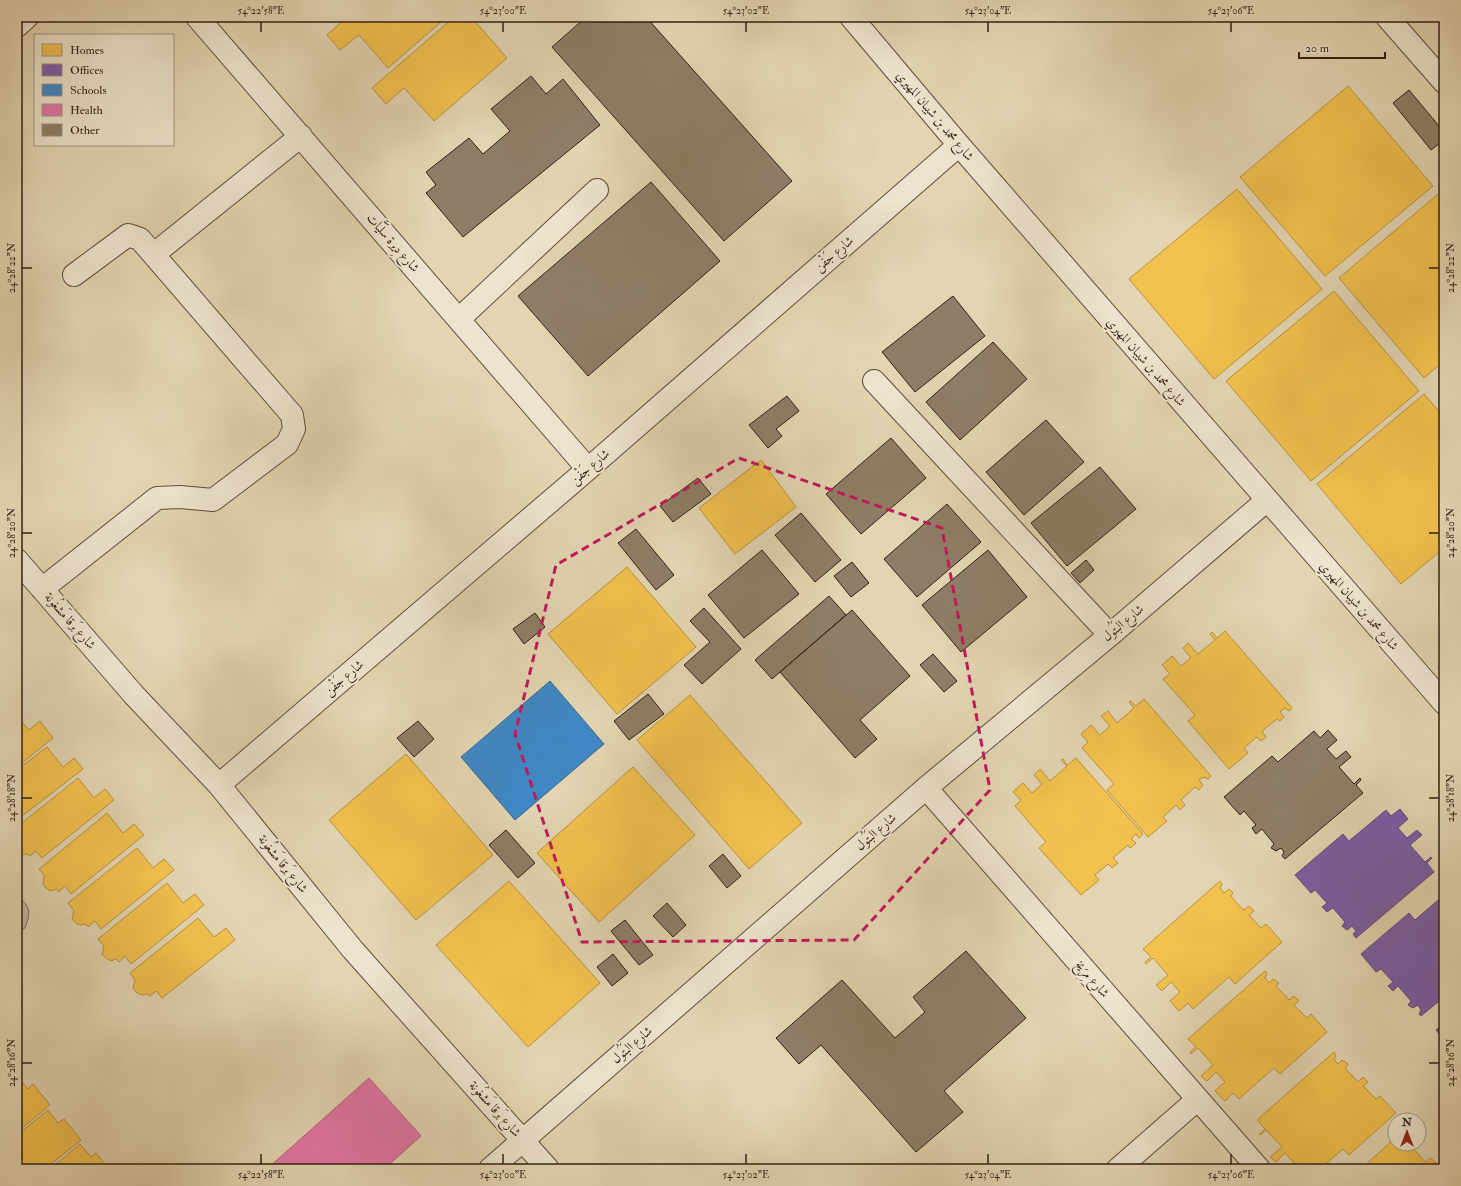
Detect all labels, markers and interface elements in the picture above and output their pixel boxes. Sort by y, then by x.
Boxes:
text: 54°22'58"E [238,5,284,17]
text: 54°23'00"E [480,5,526,17]
text: 54°23'02"E [723,5,769,17]
text: 54°23'04"E [965,5,1011,17]
text: 54°23'06"E [1208,5,1254,17]
legend [34,34,174,146]
scale bar [1299,34,1385,60]
text: 20 m [1305,41,1330,56]
text: Homes [70,43,104,58]
text: Offices [70,63,103,78]
street label: شارع محمد بن شيبان المهيري [890,68,977,166]
text: Schools [70,83,107,98]
text: Health [70,103,104,118]
text: Other [70,123,100,138]
street label: شارع دِيرة سلَيَّات [361,208,426,278]
street label: شارع جَفْن [810,231,859,278]
text: 24°28'22"N [6,243,18,293]
text: 24°28'22"N [1445,243,1457,293]
street label: شارع محمد بن شيبان المهيري [1101,314,1189,412]
street label: شارع جَفْن [566,444,615,491]
text: 24°28'20"N [6,508,18,558]
text: 24°28'20"N [1445,508,1457,558]
street label: شارع محمد بن شيبان المهيري [1314,558,1402,656]
street label: شارع بَرقا مَشغُونة [39,587,101,655]
street label: شارع البَتُول [1097,599,1149,647]
street label: شارع جَفْن [320,655,369,702]
text: 24°28'18"N [6,774,18,822]
text: 24°28'18"N [1445,774,1457,822]
street label: شارع البَتُول [850,808,902,856]
street label: شارع بَرقا مَشغُونة [252,830,314,898]
street label: شارع مِرَيخ [1069,957,1113,1003]
street label: شارع البَتُول [606,1021,658,1069]
text: 24°28'16"N [6,1039,18,1087]
text: 24°28'16"N [1445,1039,1457,1087]
street label: شارع بَرقا مَشغُونة [463,1076,527,1142]
north arrow [1387,1112,1427,1152]
text: N [1401,1116,1413,1129]
text: 54°22'58"E [238,1169,284,1181]
text: 54°23'00"E [480,1169,526,1181]
text: 54°23'02"E [723,1169,769,1181]
text: 54°23'04"E [965,1169,1011,1181]
text: 54°23'06"E [1208,1169,1254,1181]

